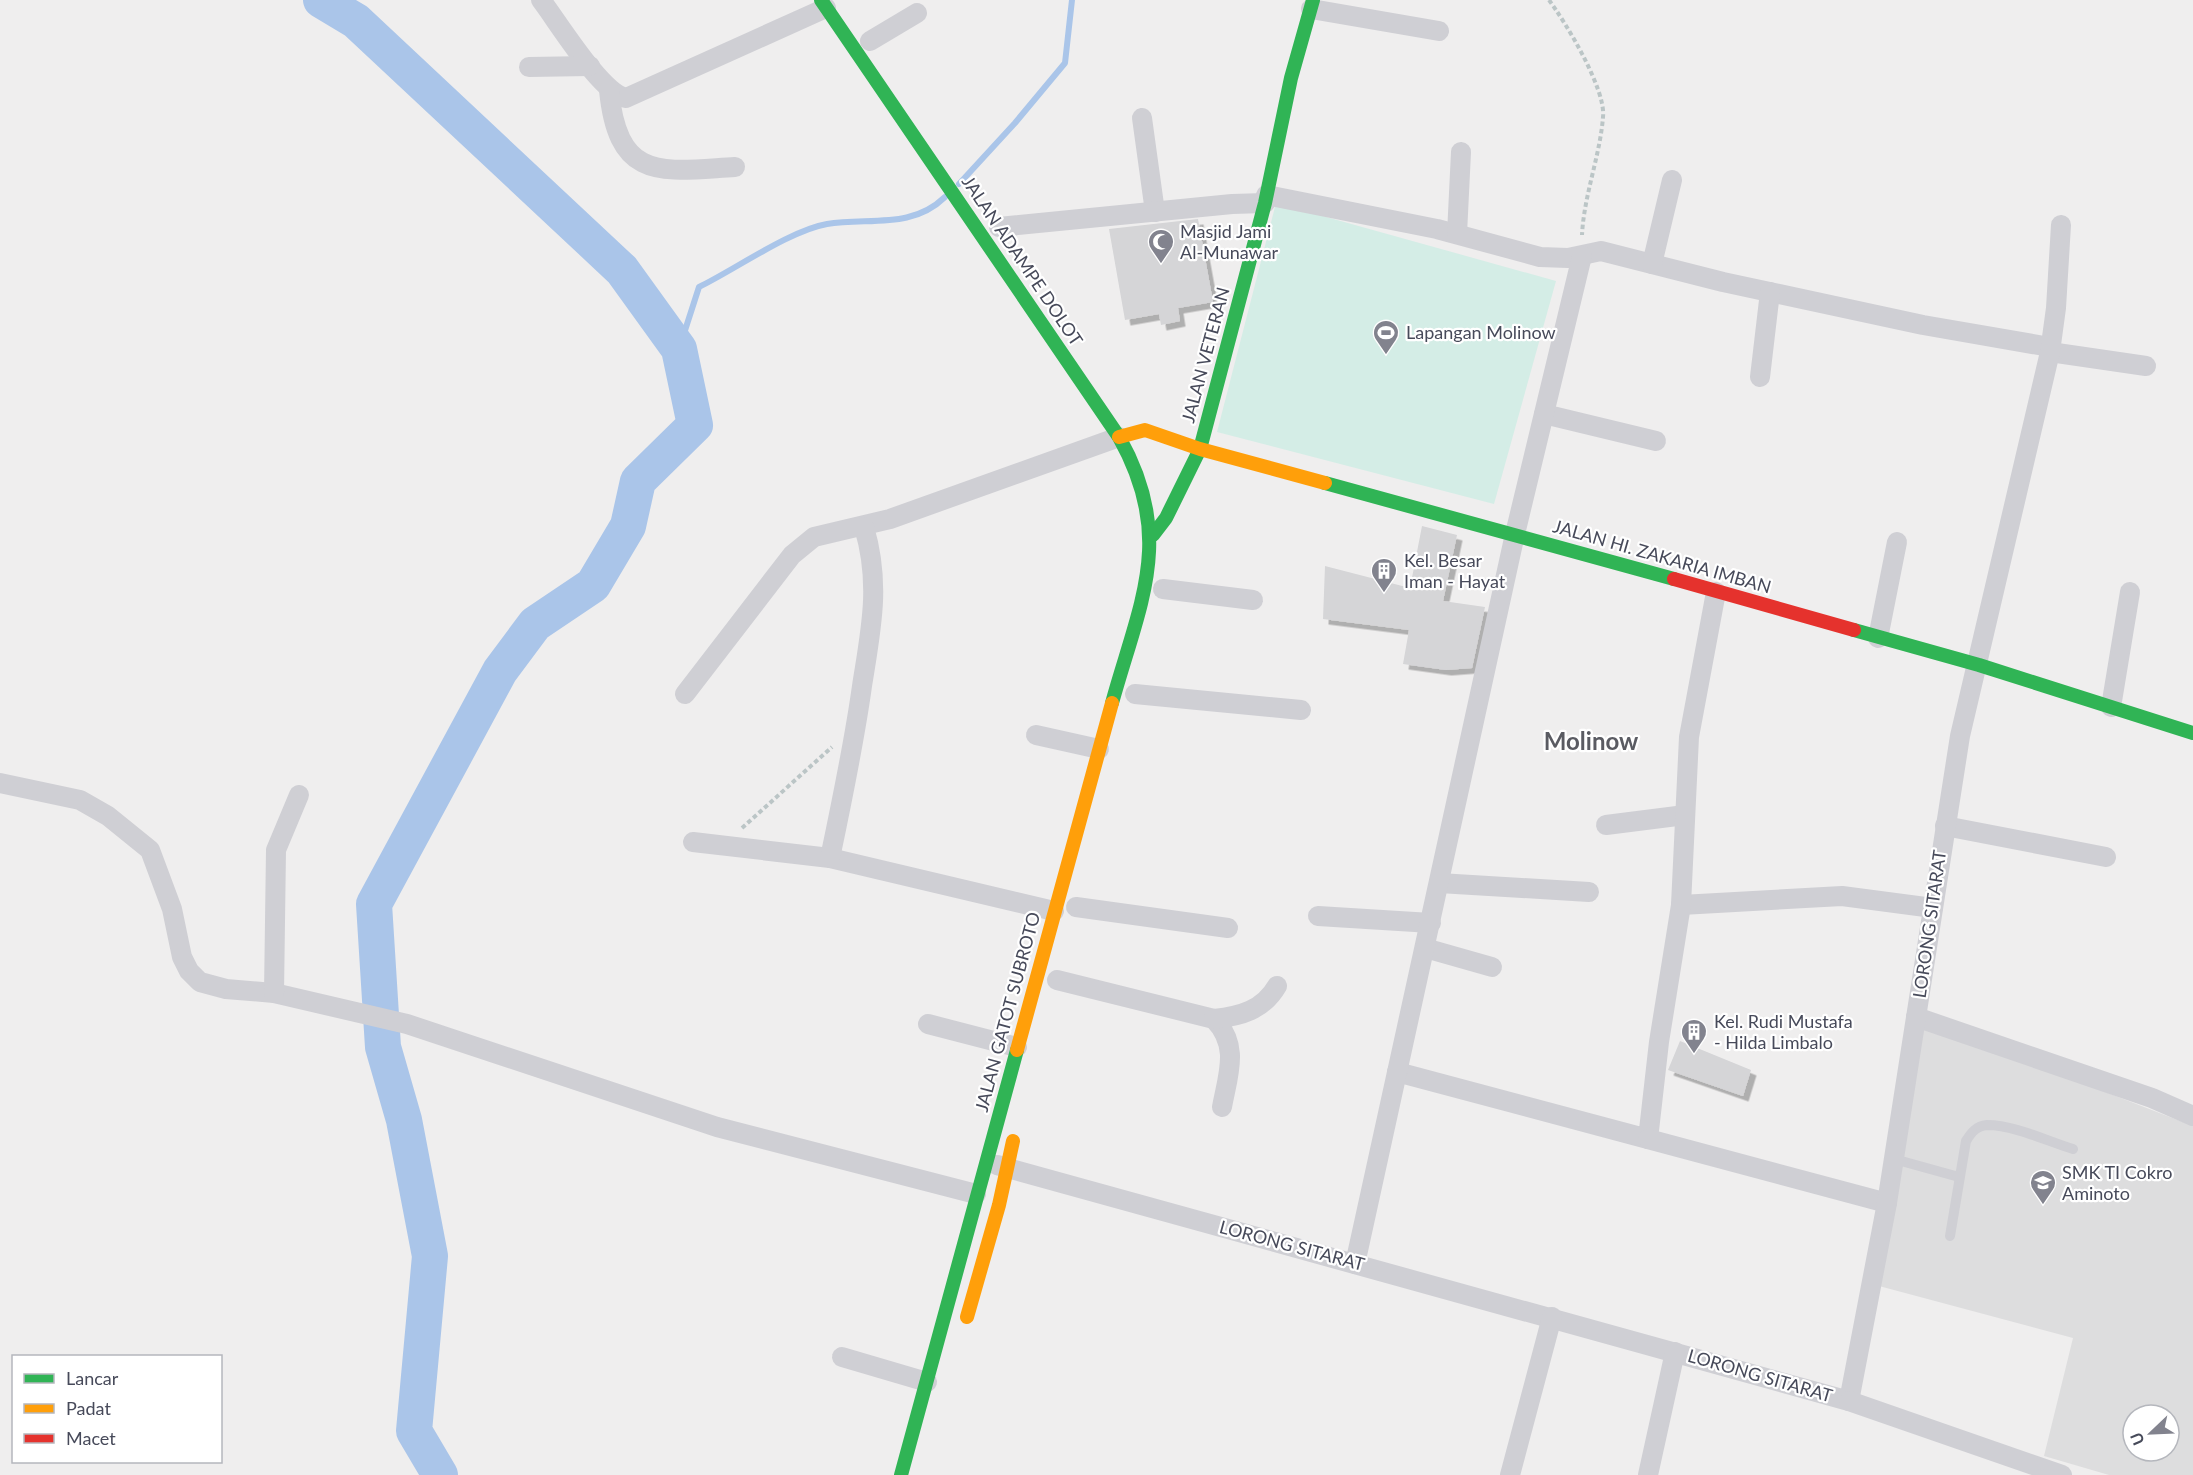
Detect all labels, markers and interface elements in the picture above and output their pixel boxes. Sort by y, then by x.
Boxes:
street label: JALAN ADAMPE DOLOT [958,171,1088,350]
place label: Masjid Jami Al-Munawar [1180,220,1279,263]
mosque icon: Masjid Jami Al-Munawar [1146,227,1176,265]
street label: JALAN VETERAN [1176,284,1234,425]
sports icon: Lapangan Molinow [1371,318,1401,356]
place label: Lapangan Molinow [1406,321,1556,343]
street label: JALAN HI. ZAKARIA IMBAN [1551,514,1774,598]
place label: Kel. Besar Iman - Hayat [1404,549,1506,592]
building icon: Kel. Besar Iman - Hayat [1369,556,1399,594]
district label: Molinow [1544,726,1639,755]
street label: LORONG SITARAT [1908,848,1950,999]
street label: JALAN GATOT SUBROTO [970,909,1044,1114]
place label: Kel. Rudi Mustafa - Hilda Limbalo [1714,1010,1853,1053]
building icon: Kel. Rudi Mustafa - Hilda Limbalo [1679,1017,1709,1055]
place label: SMK TI Cokro Aminoto [2062,1161,2172,1204]
school or university icon: SMK TI Cokro Aminoto [2028,1168,2058,1206]
street label: LORONG SITARAT [1217,1215,1368,1275]
street label: LORONG SITARAT [1685,1344,1835,1406]
legend [12,1355,222,1463]
text: Lancar [66,1367,119,1389]
text: Padat [66,1397,111,1419]
north arrow [2121,1403,2181,1463]
text: Macet [66,1427,116,1449]
text: U [2126,1430,2148,1448]

